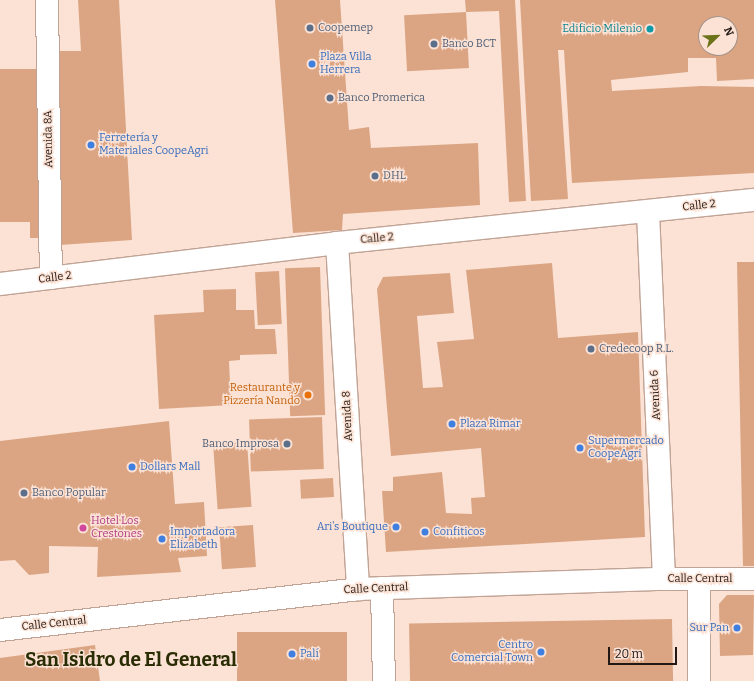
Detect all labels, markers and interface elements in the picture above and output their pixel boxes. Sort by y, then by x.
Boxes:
north arrow [698,16,738,56]
place label: Coopemep [318,21,373,35]
place label: Edificio Milenio [562,22,642,36]
marker: Coopemep [305,23,315,33]
marker: Edificio Milenio [645,24,655,34]
text: N [721,25,736,38]
place label: Banco BCT [442,37,496,51]
marker: Banco BCT [429,39,439,49]
place label: Plaza Villa Herrera [320,51,372,77]
marker: Plaza Villa Herrera [307,59,317,69]
place label: Banco Promerica [338,91,425,105]
marker: Banco Promerica [325,93,335,103]
street label: Avenida 8A [42,110,56,168]
place label: Ferretería y Materiales CoopeAgri [99,132,209,158]
marker: Ferretería y Materiales CoopeAgri [86,140,96,150]
place label: DHL [383,169,406,183]
marker: DHL [370,171,380,181]
street label: Calle 2 [682,198,716,214]
street label: Calle 2 [360,231,394,247]
street label: Calle 2 [38,269,72,287]
place label: Credecoop R.L. [599,342,674,356]
marker: Credecoop R.L. [586,344,596,354]
street label: Avenida 6 [648,370,664,420]
place label: Restaurante y Pizzería Nando [223,382,300,408]
marker: Restaurante y Pizzería Nando [303,390,313,400]
street label: Avenida 8 [340,391,356,441]
place label: Plaza Rimar [460,417,521,431]
marker: Plaza Rimar [447,419,457,429]
place label: Supermercado CoopeAgri [588,435,664,461]
place label: Banco Improsa [202,437,279,451]
marker: Banco Improsa [282,439,292,449]
marker: Supermercado CoopeAgri [575,443,585,453]
place label: Dollars Mall [140,460,200,474]
marker: Dollars Mall [127,462,137,472]
place label: Banco Popular [32,486,106,500]
marker: Banco Popular [19,488,29,498]
place label: Hotel Los Crestones [91,515,142,541]
place label: Ari's Boutique [317,520,388,534]
marker: Ari's Boutique [391,522,401,532]
marker: Hotel Los Crestones [78,523,88,533]
place label: Confiticos [433,525,485,539]
place label: Importadora Elizabeth [170,526,235,552]
marker: Confiticos [420,527,430,537]
marker: Importadora Elizabeth [157,534,167,544]
street label: Calle Central [668,572,732,586]
street label: Calle Central [343,581,409,597]
street label: Calle Central [21,614,87,634]
place label: Sur Pan [689,621,729,635]
marker: Sur Pan [732,623,742,633]
place label: Centro Comercial Town [451,639,533,665]
scale bar [610,639,679,665]
place label: Palí [300,647,319,661]
marker: Centro Comercial Town [536,647,546,657]
text: 20 m [615,647,643,661]
district label: San Isidro de El General [25,649,237,671]
marker: Palí [287,649,297,659]

